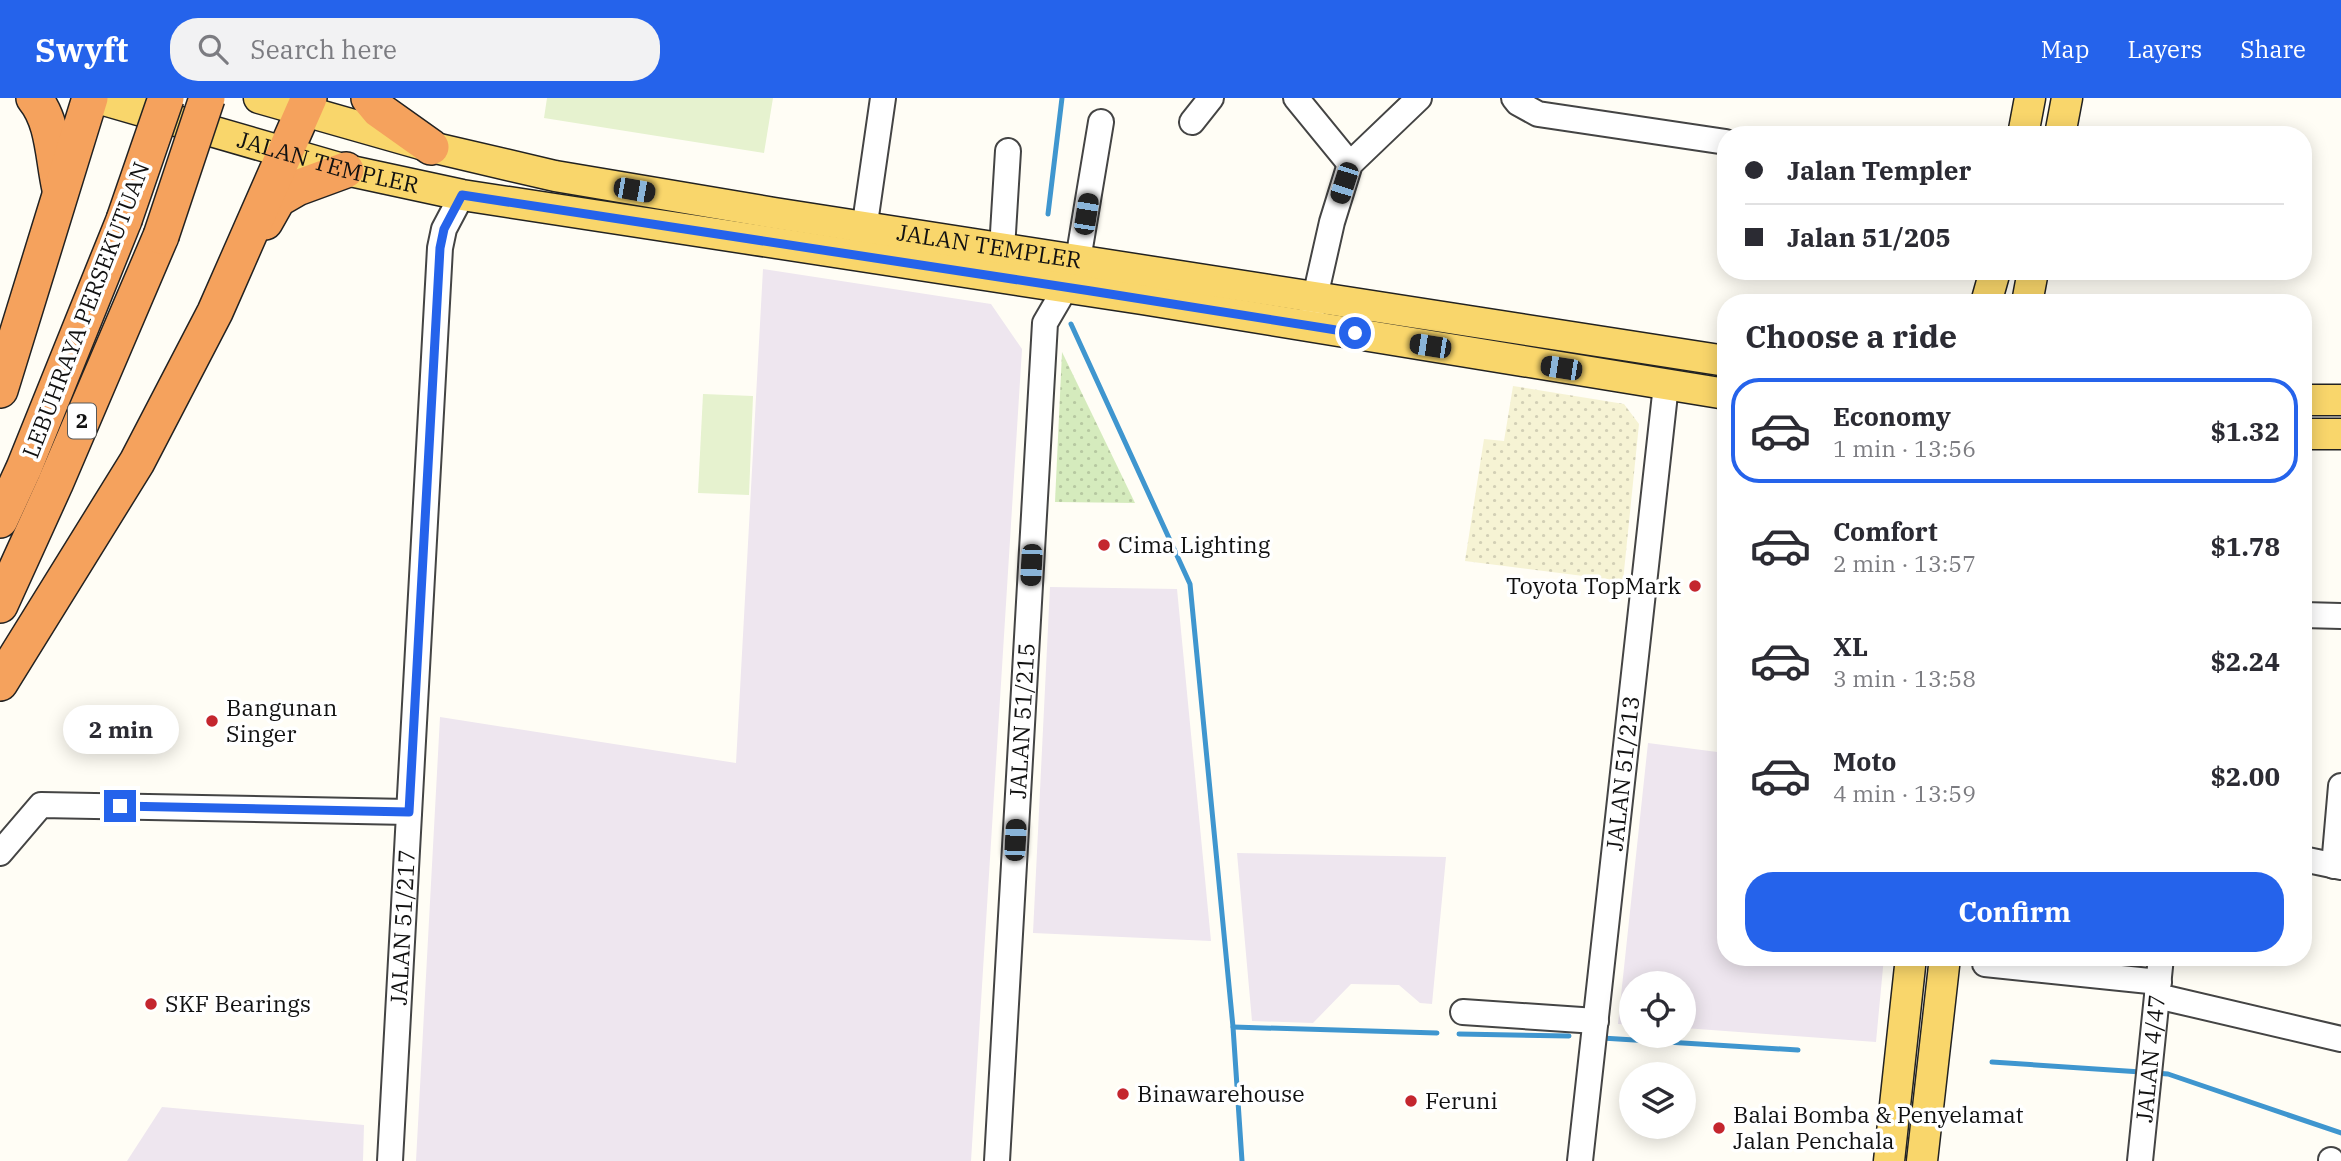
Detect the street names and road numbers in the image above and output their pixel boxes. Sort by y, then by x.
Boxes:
street label: JALAN TEMPLER [234,123,422,199]
street label: LEBUHRAYA PERSEKUTUAN [15,157,155,462]
street label: JALAN TEMPLER [895,216,1084,275]
road number: 2 [68,404,96,438]
street label: JALAN 51/215 [1002,642,1041,799]
street label: JALAN 51/213 [1598,694,1645,853]
street label: JALAN 51/217 [383,849,421,1006]
street label: JALAN 4/47 [2128,993,2171,1124]

